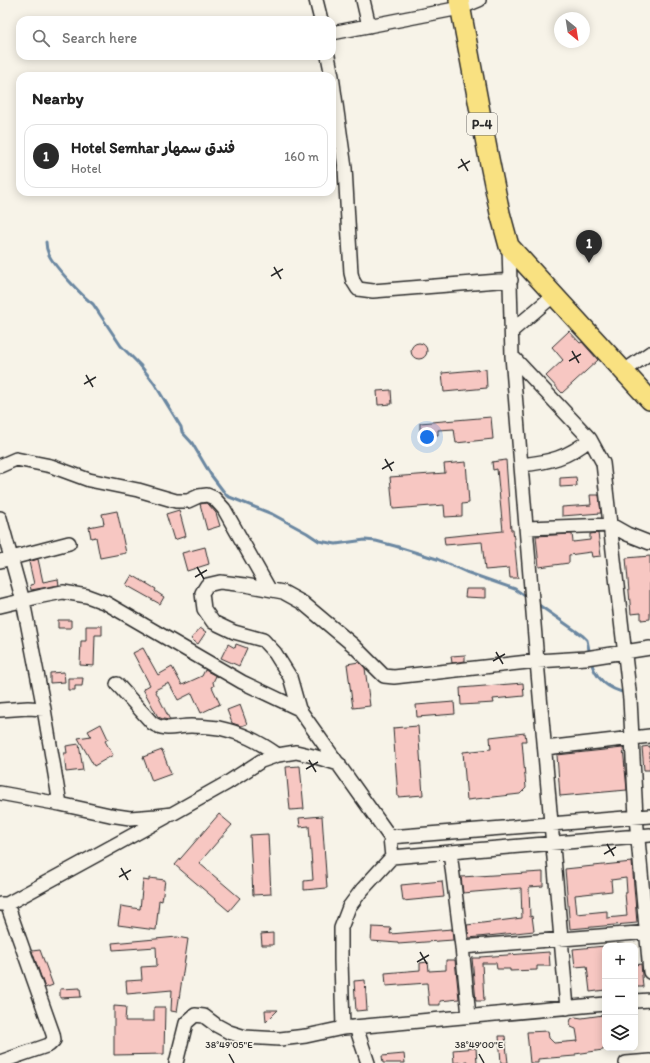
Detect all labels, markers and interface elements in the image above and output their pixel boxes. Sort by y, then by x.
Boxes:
north arrow [554,12,590,48]
search box [16,16,336,60]
icon: search [30,27,52,49]
text: Search here [62,29,137,47]
text: Nearby [32,88,84,108]
road number: P-4 [467,113,497,135]
text: Hotel Semhar فندق سمهار [71,139,235,157]
text: 1 [43,149,49,164]
text: 160 m [284,149,319,164]
text: Hotel [71,161,101,176]
pin: 1 [576,230,602,263]
your location [417,427,437,447]
map controls [602,943,638,1051]
button: + [602,943,638,979]
button: − [602,979,638,1015]
button: layers [602,1015,638,1051]
text: 38°49'05"E [205,1038,253,1051]
text: 38°49'00"E [455,1038,504,1051]

